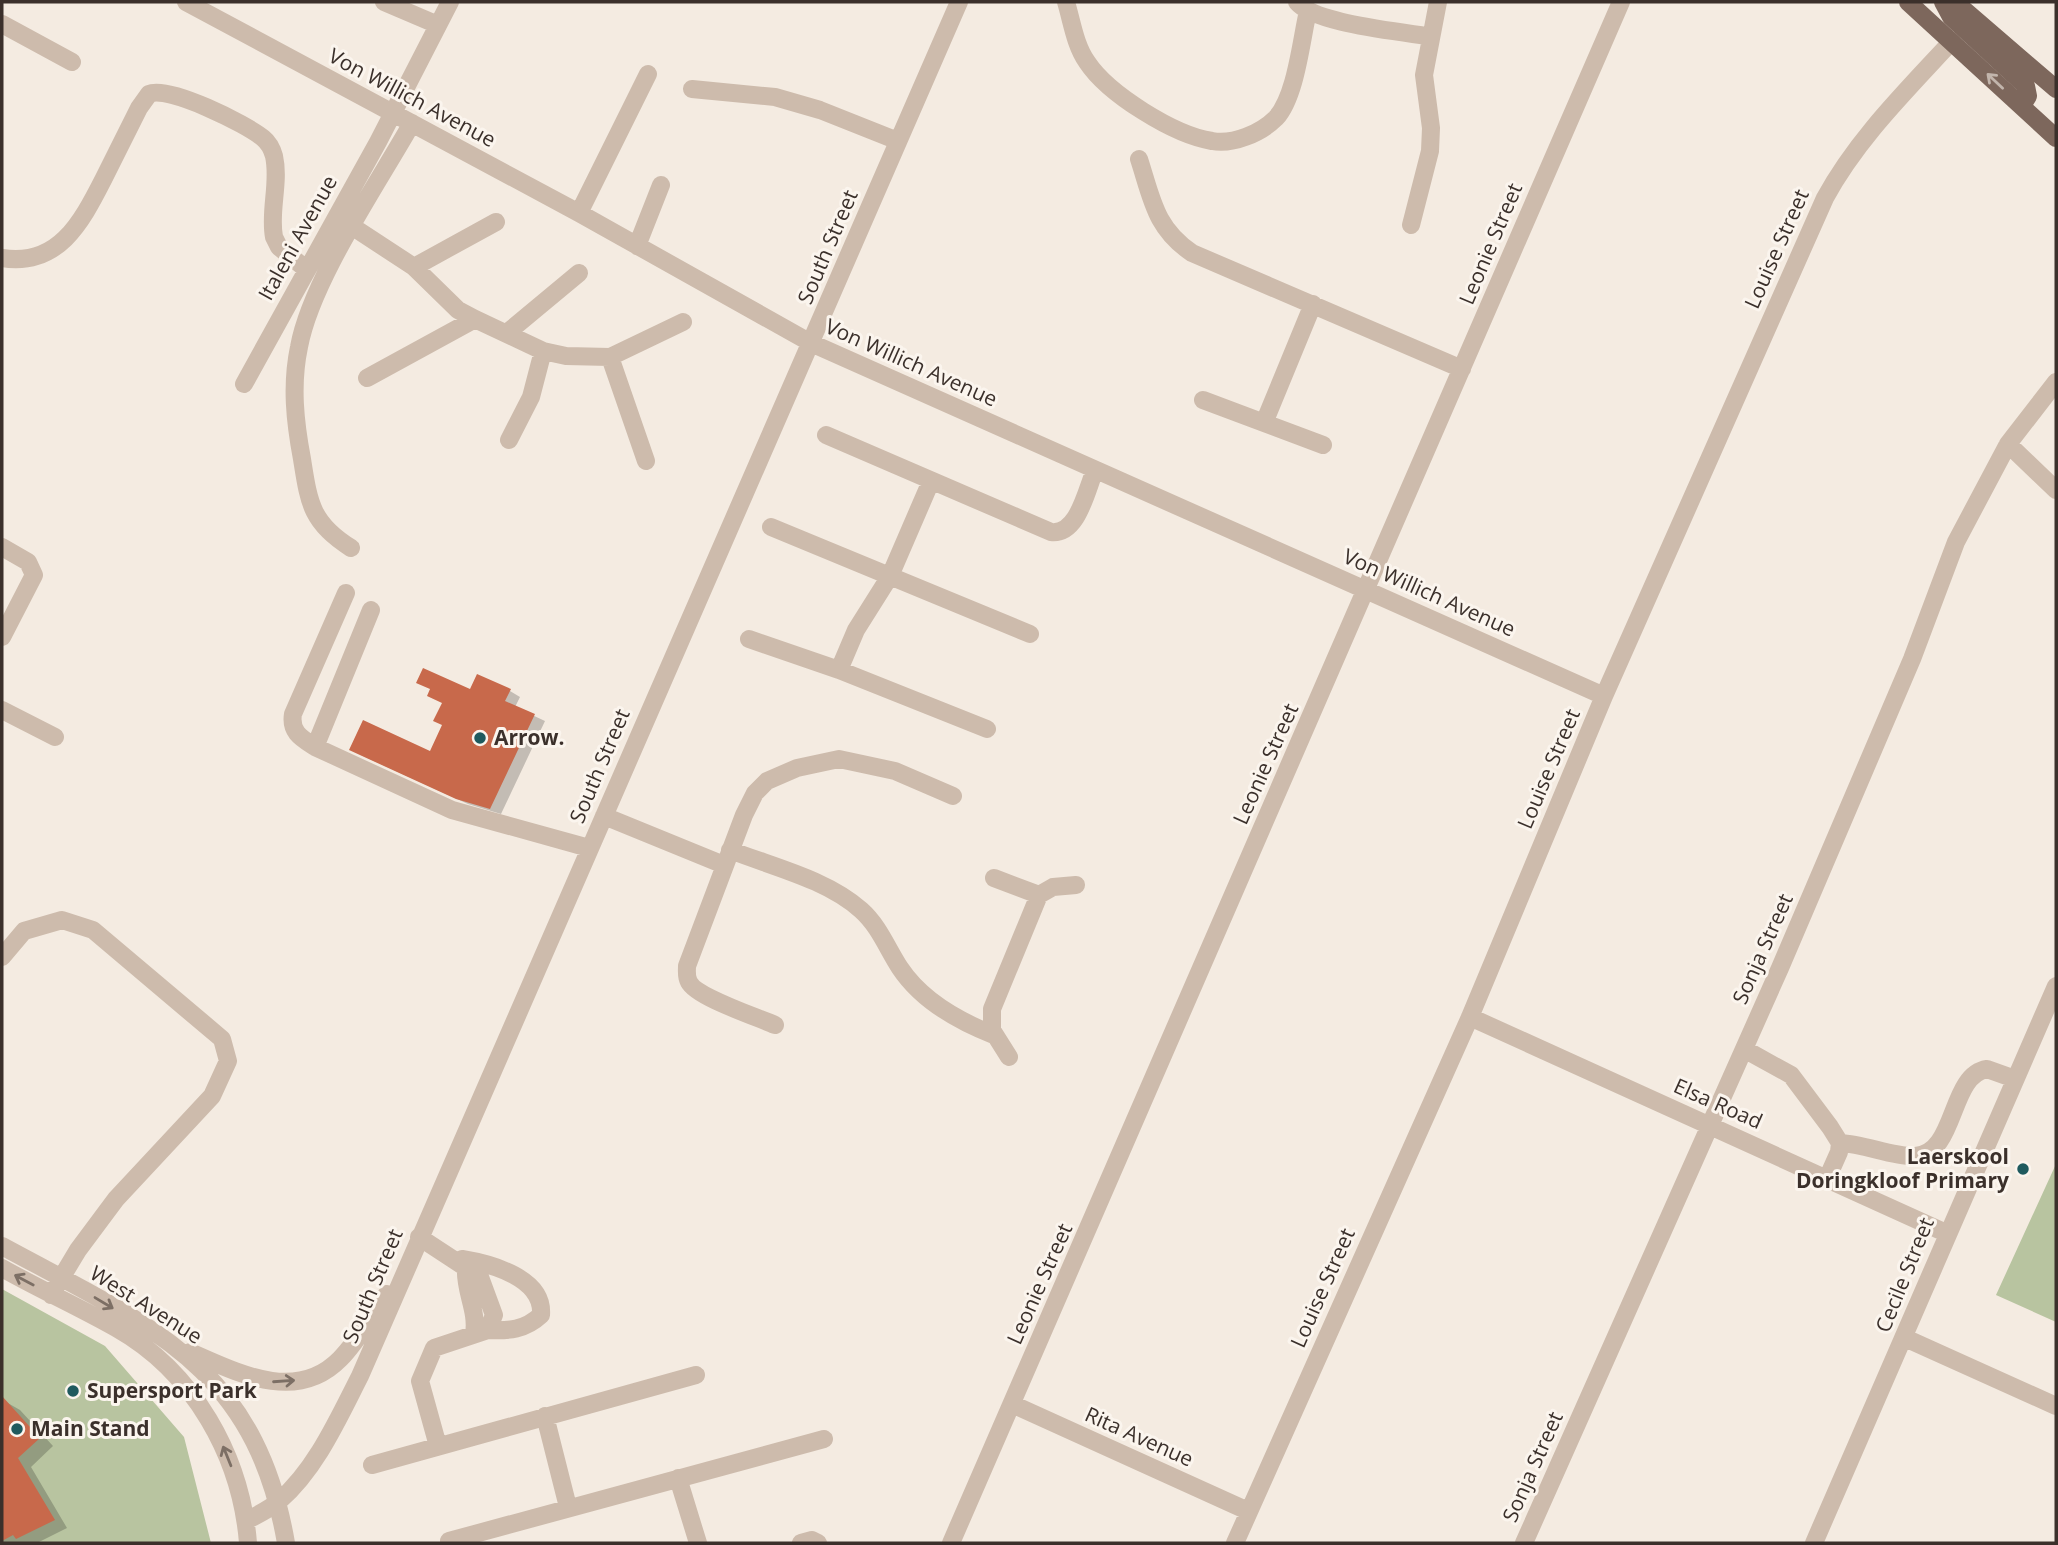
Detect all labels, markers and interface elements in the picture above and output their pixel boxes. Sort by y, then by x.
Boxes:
street label: Von Willich Avenue [324,41,501,153]
one-way arrow [1986,73,2004,89]
street label: Italeni Avenue [251,170,343,305]
street label: Leonie Street [1452,179,1528,309]
street label: South Street [790,185,864,308]
street label: Louise Street [1737,185,1815,313]
street label: Von Willich Avenue [821,312,1002,413]
street label: Von Willich Avenue [1339,542,1520,643]
street label: Leonie Street [1226,699,1304,828]
street label: South Street [562,704,636,827]
street label: Louise Street [1510,704,1586,833]
place label: Arrow. [494,723,565,751]
marker: Arrow. [472,730,488,746]
street label: Sonja Street [1725,889,1799,1008]
street label: Elsa Road [1670,1071,1767,1135]
place label: Laerskool Doringkloof Primary [1796,1142,2009,1194]
marker: Laerskool Doringkloof Primary [2015,1161,2031,1177]
street label: Cecile Street [1868,1213,1940,1336]
street label: Leonie Street [1000,1219,1078,1348]
street label: South Street [335,1224,409,1347]
street label: Louise Street [1283,1224,1361,1352]
street label: West Avenue [85,1259,208,1350]
one-way arrow [14,1273,34,1287]
one-way arrow [94,1296,114,1310]
one-way arrow [272,1374,295,1387]
place label: Supersport Park [87,1376,258,1404]
marker: Supersport Park [65,1383,81,1399]
street label: Rita Avenue [1081,1400,1198,1472]
street label: Sonja Street [1495,1407,1569,1526]
place label: Main Stand [31,1414,150,1442]
marker: Main Stand [9,1421,25,1437]
one-way arrow [220,1445,233,1467]

